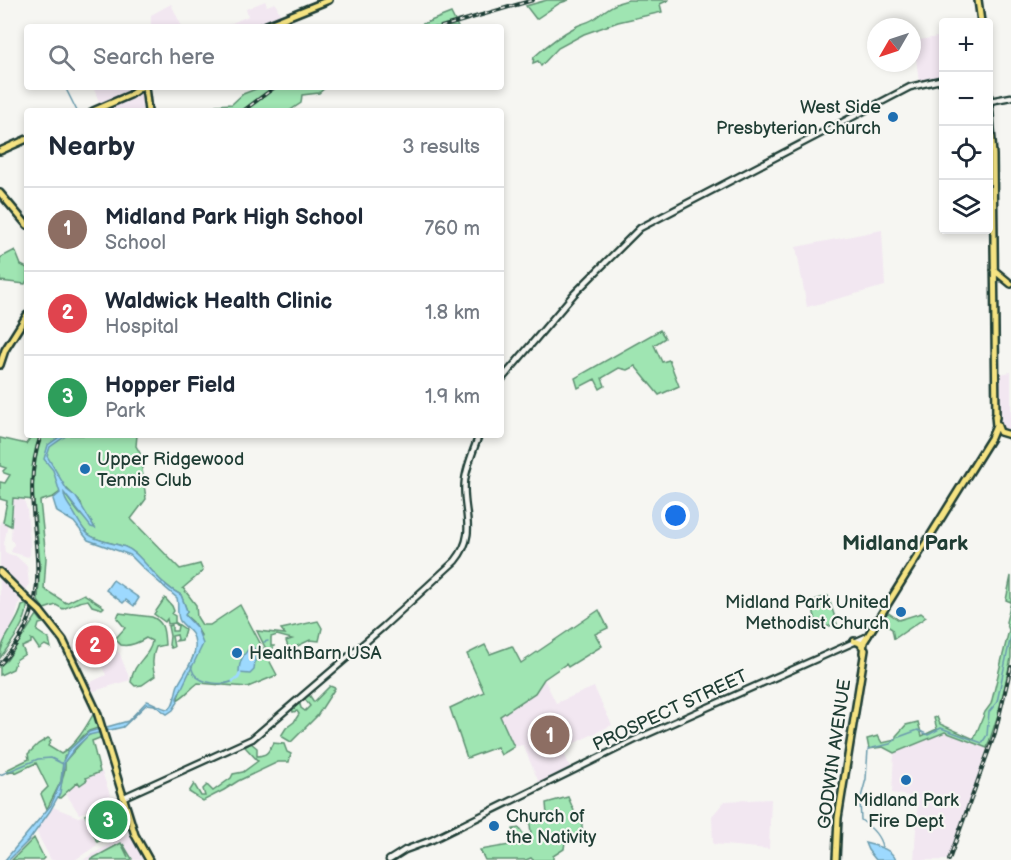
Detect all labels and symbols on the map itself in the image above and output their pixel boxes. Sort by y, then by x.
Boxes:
north arrow [867,18,921,72]
place label: West Side Presbyterian Church [716,97,881,139]
marker: West Side Presbyterian Church [886,110,900,124]
place label: Upper Ridgewood Tennis Club [97,449,244,491]
marker: Upper Ridgewood Tennis Club [78,462,92,476]
your location [661,501,690,530]
district label: Midland Park [842,531,968,556]
place label: Midland Park United Methodist Church [725,592,889,634]
marker: Midland Park United Methodist Church [894,605,908,619]
pin: 2 [76,622,115,668]
place label: HealthBarn USA [249,643,382,664]
marker: HealthBarn USA [230,646,244,660]
street label: PROSPECT STREET [589,665,751,756]
street label: GODWIN AVENUE [814,678,855,830]
pin: 1 [530,712,570,758]
marker: Midland Park Fire Dept [899,773,913,787]
place label: Midland Park Fire Dept [853,790,959,832]
pin: 3 [88,798,128,842]
place label: Church of the Nativity [506,806,597,848]
marker: Church of the Nativity [487,819,501,833]

